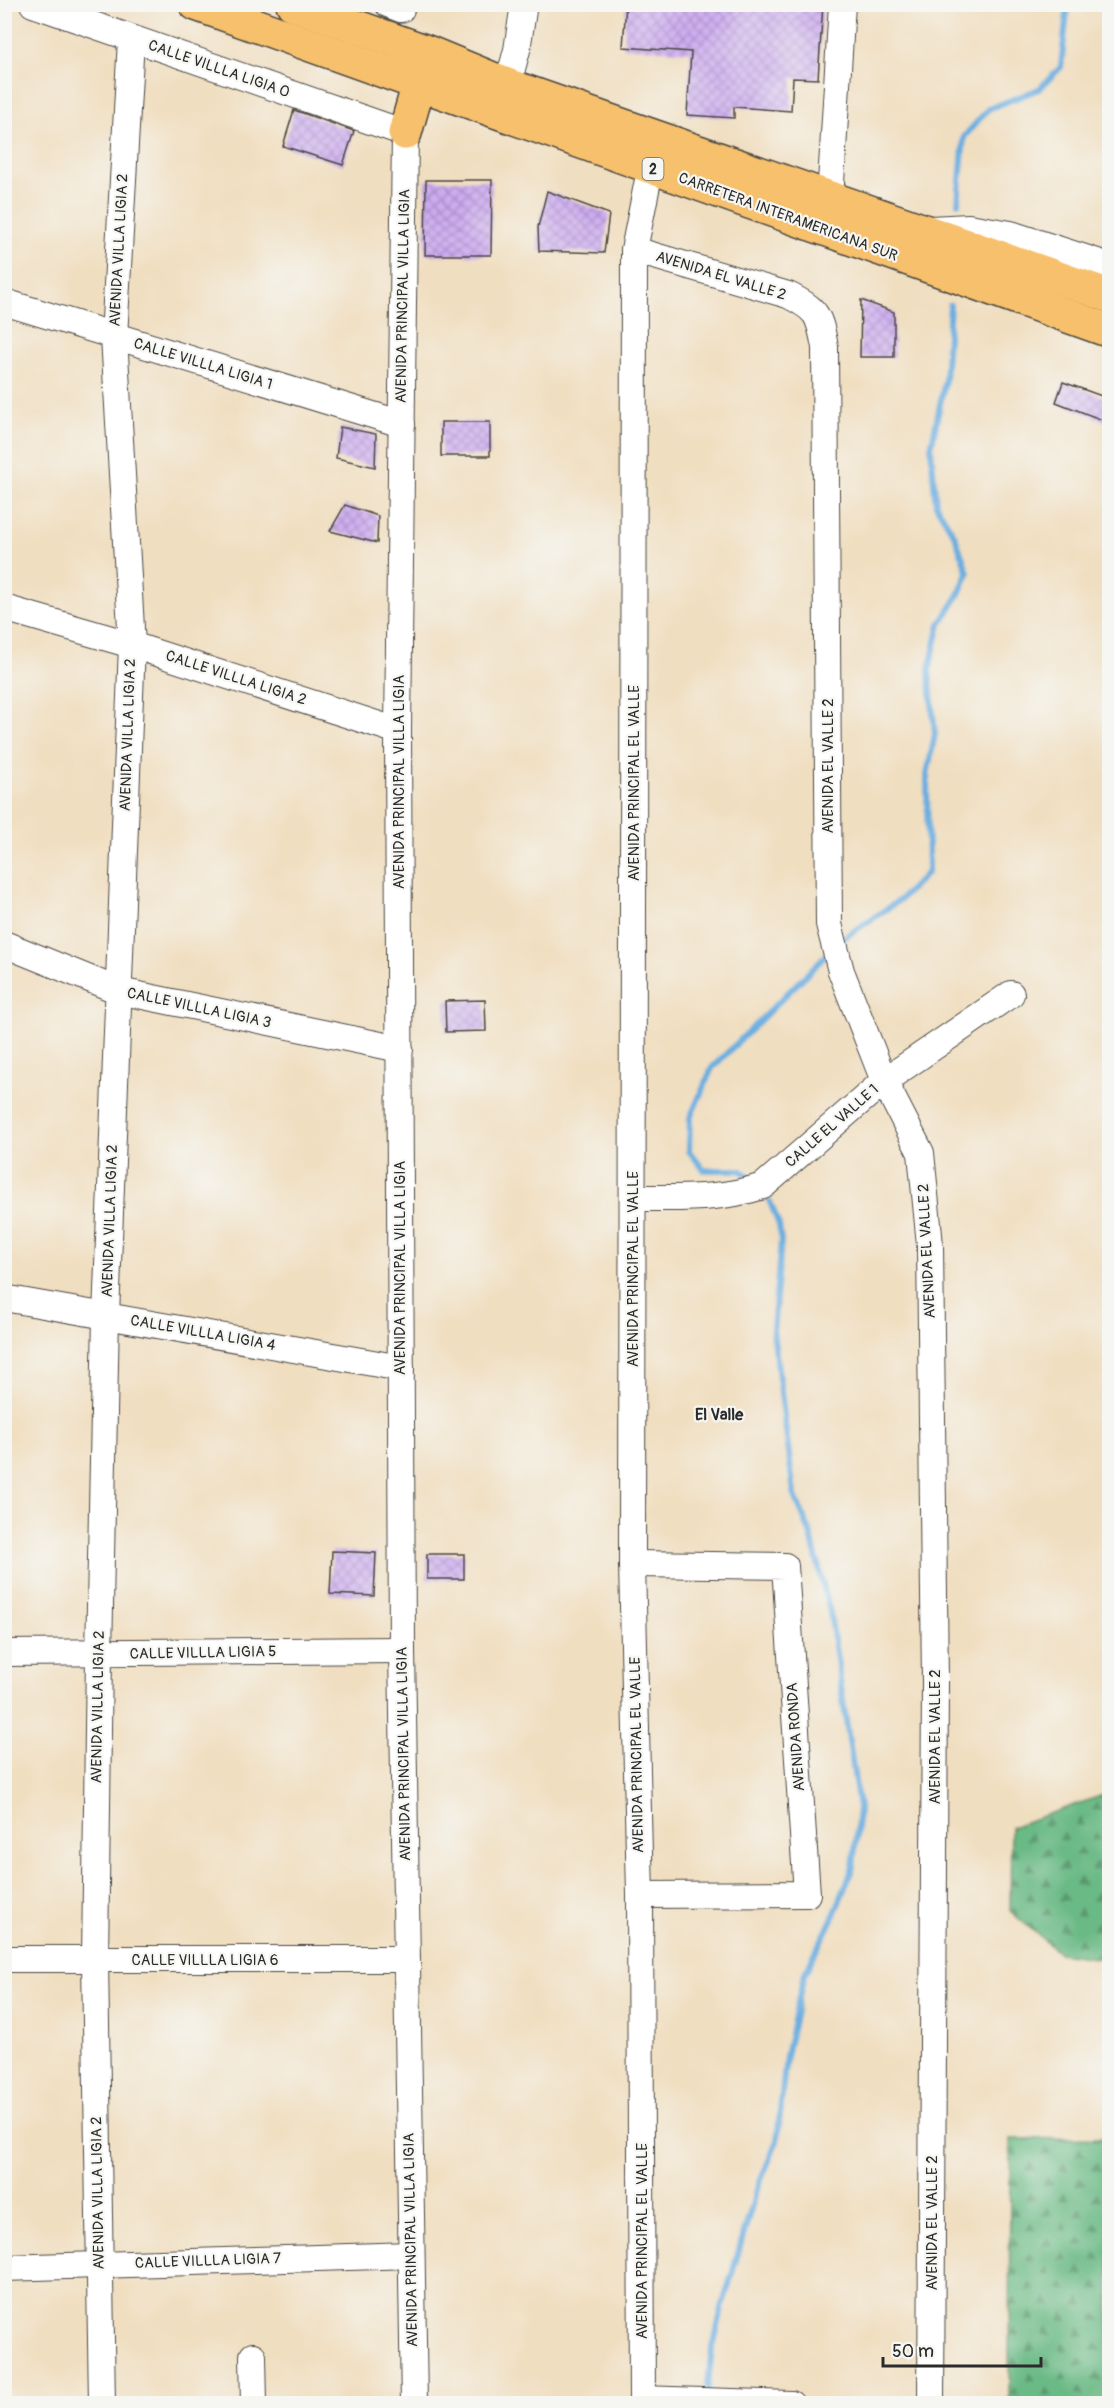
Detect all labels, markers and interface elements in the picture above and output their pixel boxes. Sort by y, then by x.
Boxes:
street label: CALLE VILLLA LIGIA 0 [146,36,292,102]
road number: 2 [642,158,664,180]
street label: CARRETERA INTERAMERICANA SUR [676,168,900,266]
street label: AVENIDA VILLA LIGIA 2 [106,173,132,327]
street label: AVENIDA PRINCIPAL VILLA LIGIA [392,188,414,403]
street label: AVENIDA EL VALLE 2 [654,247,788,305]
street label: CALLE VILLLA LIGIA 1 [131,334,275,394]
street label: CALLE VILLLA LIGIA 2 [163,646,309,710]
street label: AVENIDA VILLA LIGIA 2 [116,658,140,812]
street label: AVENIDA PRINCIPAL VILLA LIGIA [390,675,409,889]
street label: AVENIDA PRINCIPAL EL VALLE [625,685,644,881]
street label: AVENIDA EL VALLE 2 [819,698,838,834]
street label: CALLE VILLLA LIGIA 3 [125,983,273,1033]
street label: CALLE EL VALLE 1 [781,1080,883,1172]
street label: AVENIDA VILLA LIGIA 2 [98,1144,122,1298]
street label: AVENIDA PRINCIPAL VILLA LIGIA [391,1161,410,1375]
street label: AVENIDA PRINCIPAL EL VALLE [624,1171,643,1367]
street label: AVENIDA EL VALLE 2 [914,1183,940,1319]
street label: CALLE VILLLA LIGIA 4 [129,1311,277,1355]
district label: El Valle [695,1405,744,1425]
street label: AVENIDA VILLA LIGIA 2 [87,1630,109,1784]
street label: CALLE VILLLA LIGIA 5 [130,1642,276,1664]
street label: AVENIDA PRINCIPAL VILLA LIGIA [393,1646,415,1861]
street label: AVENIDA PRINCIPAL EL VALLE [626,1656,648,1853]
street label: AVENIDA EL VALLE 2 [926,1669,945,1805]
street label: AVENIDA RONDA [783,1682,809,1792]
street label: CALLE VILLLA LIGIA 6 [131,1951,279,1970]
street label: AVENIDA VILLA LIGIA 2 [87,2116,109,2270]
street label: AVENIDA PRINCIPAL VILLA LIGIA [400,2132,422,2347]
street label: AVENIDA PRINCIPAL EL VALLE [633,2143,652,2339]
street label: AVENIDA EL VALLE 2 [923,2155,942,2291]
street label: CALLE VILLLA LIGIA 7 [135,2249,282,2273]
scale bar [883,2330,1040,2368]
text: 50 m [892,2340,934,2363]

